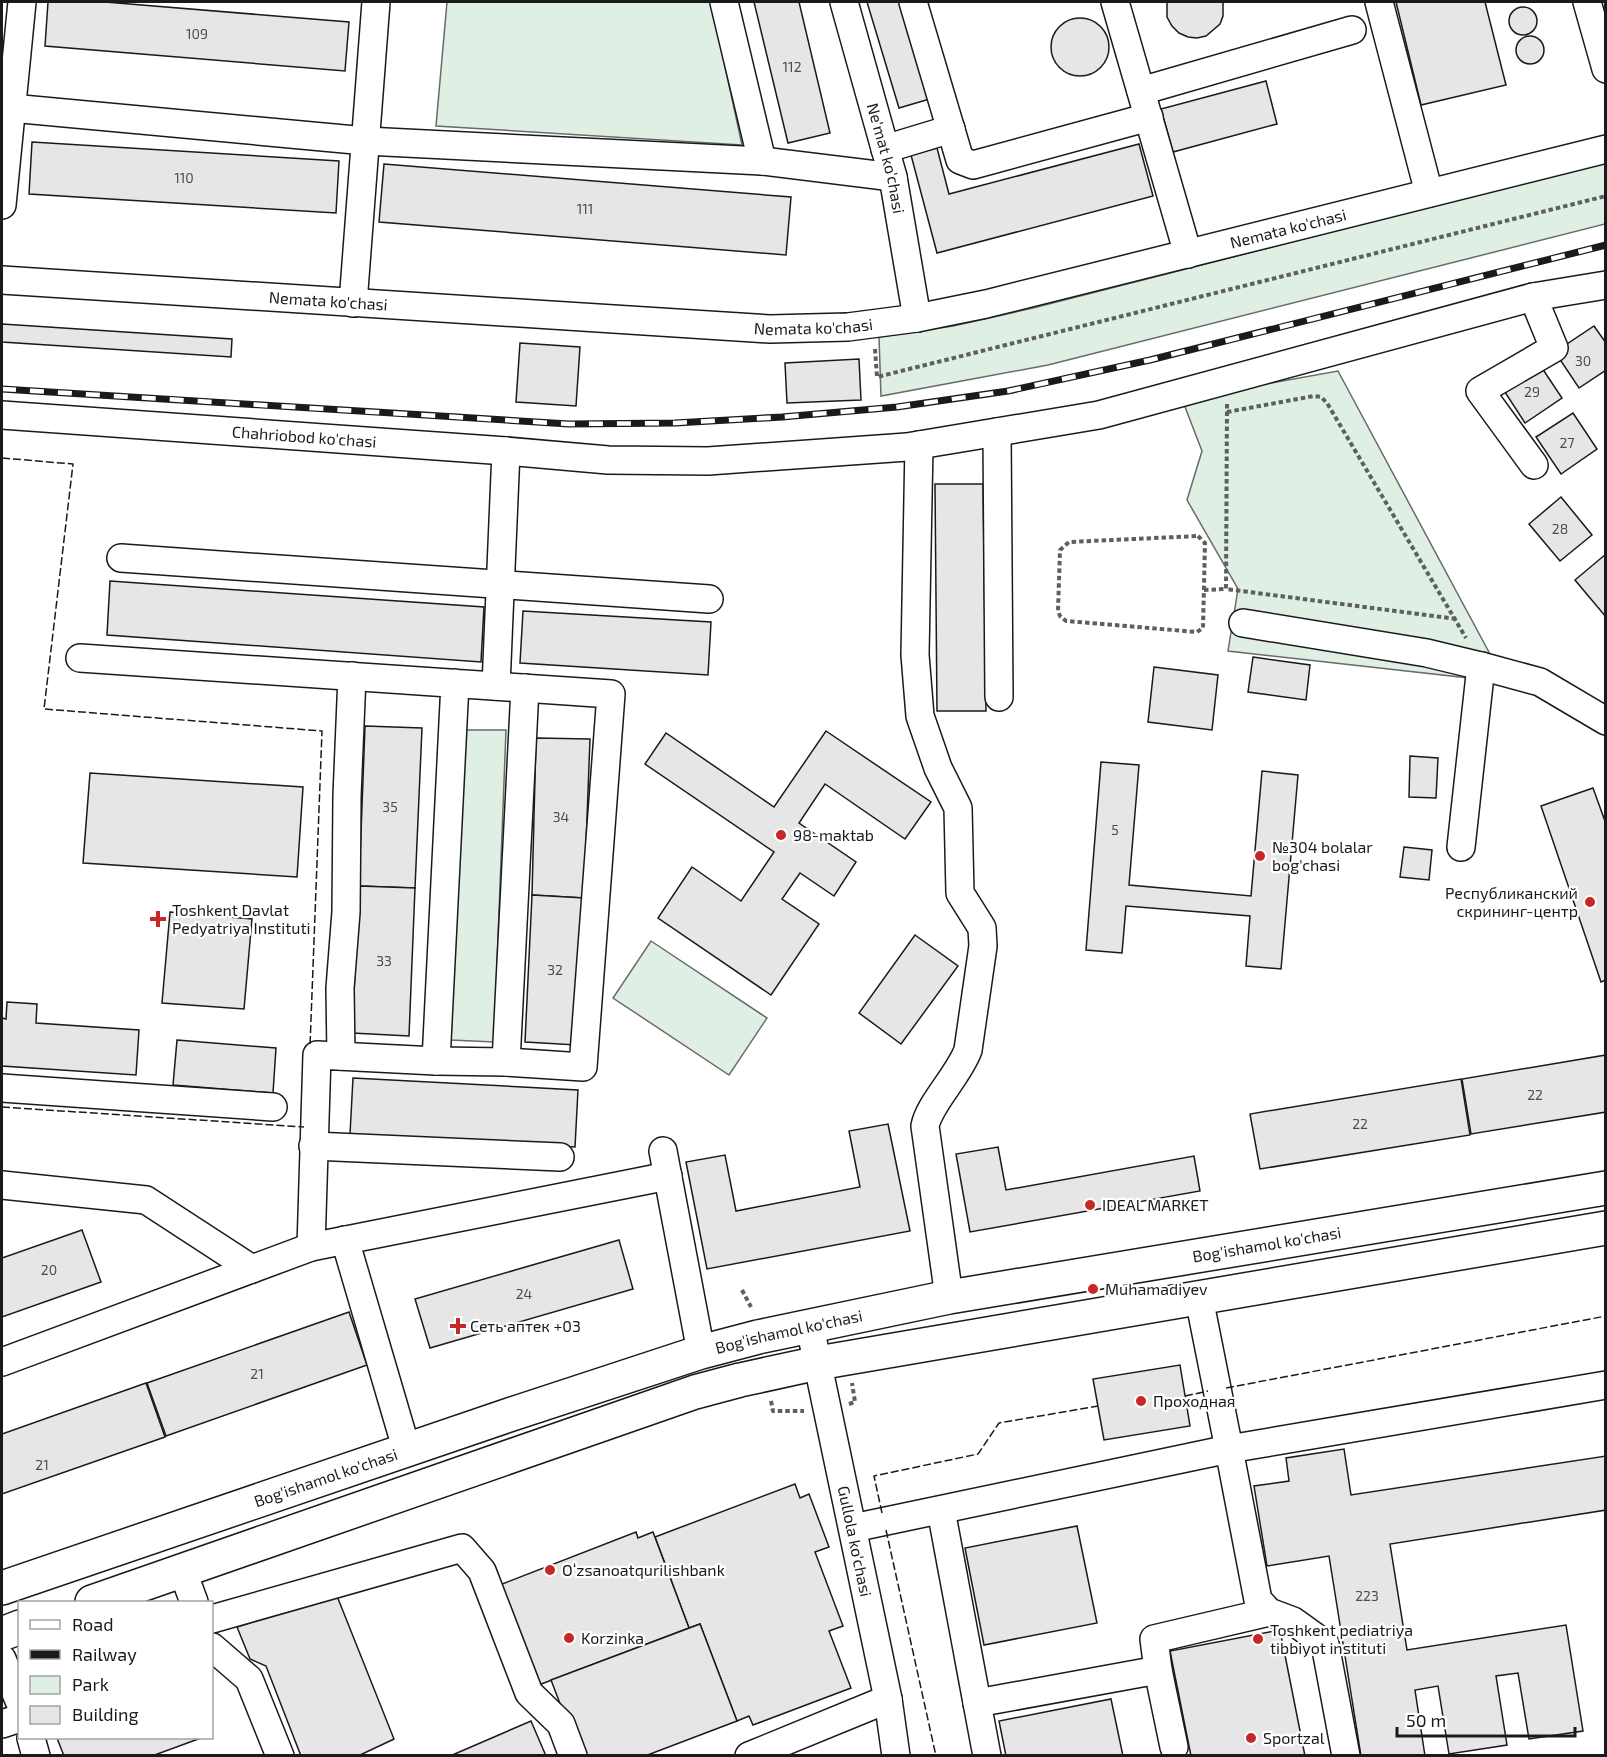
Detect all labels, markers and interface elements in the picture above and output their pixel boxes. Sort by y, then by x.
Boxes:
house number: 109 [186,25,208,42]
house number: 112 [782,58,802,75]
street label: Ne'mat ko'chasi [864,101,909,215]
house number: 110 [174,169,194,186]
house number: 111 [577,200,593,217]
street label: Nemata ko'chasi [1228,204,1348,252]
street label: Nemata ko'chasi [268,287,388,314]
street label: Nemata ko'chasi [753,314,874,338]
house number: 30 [1575,352,1591,369]
house number: 29 [1524,383,1540,400]
street label: Chahriobod ko'chasi [231,421,377,451]
house number: 27 [1559,434,1575,451]
house number: 28 [1552,520,1568,537]
house number: 35 [382,798,398,815]
house number: 34 [553,808,569,825]
house number: 5 [1111,821,1119,838]
place label: 98-maktab [793,825,874,844]
marker: 98-maktab [774,828,788,842]
place label: №304 bolalar bog'chasi [1272,837,1373,874]
marker: №304 bolalar bog'chasi [1253,849,1267,863]
place label: Республиканский скрининг-центр [1445,883,1578,920]
marker: Республиканский скрининг-центр [1583,895,1597,909]
place label: Toshkent Davlat Pedyatriya Instituti [172,900,310,937]
marker: Toshkent Davlat Pedyatriya Instituti [149,910,167,928]
house number: 33 [376,952,392,969]
house number: 32 [547,961,563,978]
house number: 22 [1527,1086,1543,1103]
house number: 22 [1352,1115,1368,1132]
place label: IDEAL MARKET [1102,1195,1209,1214]
marker: IDEAL MARKET [1083,1198,1097,1212]
street label: Bog'ishamol ko'chasi [1191,1222,1342,1265]
house number: 20 [41,1261,57,1278]
place label: Muhamadiyev [1105,1279,1208,1298]
marker: Muhamadiyev [1086,1282,1100,1296]
house number: 24 [516,1285,532,1302]
street label: Bog'ishamol ko'chasi [713,1305,864,1357]
place label: Сеть аптек +03 [470,1316,581,1335]
marker: Сеть аптек +03 [451,1319,465,1333]
house number: 21 [250,1365,264,1382]
place label: Проходная [1153,1391,1235,1410]
marker: Проходная [1134,1394,1148,1408]
street label: Bog'ishamol ko'chasi [251,1444,400,1510]
house number: 21 [35,1456,49,1473]
street label: Gullola ko'chasi [835,1484,876,1598]
place label: Oʻzsanoatqurilishbank [562,1560,725,1579]
marker: Oʻzsanoatqurilishbank [543,1563,557,1577]
house number: 223 [1355,1587,1379,1604]
legend [18,1601,213,1739]
text: Road [72,1613,113,1635]
place label: Toshkent pediatriya tibbiyot instituti [1270,1620,1413,1657]
place label: Korzinka [581,1628,644,1647]
marker: Korzinka [562,1631,576,1645]
marker: Toshkent pediatriya tibbiyot instituti [1251,1632,1265,1646]
text: Railway [72,1643,137,1665]
text: Park [72,1673,109,1695]
scale bar [1397,1700,1576,1738]
text: Building [72,1703,139,1725]
text: 50 m [1406,1709,1446,1731]
place label: Sportzal [1263,1728,1325,1747]
marker: Sportzal [1244,1731,1258,1745]

